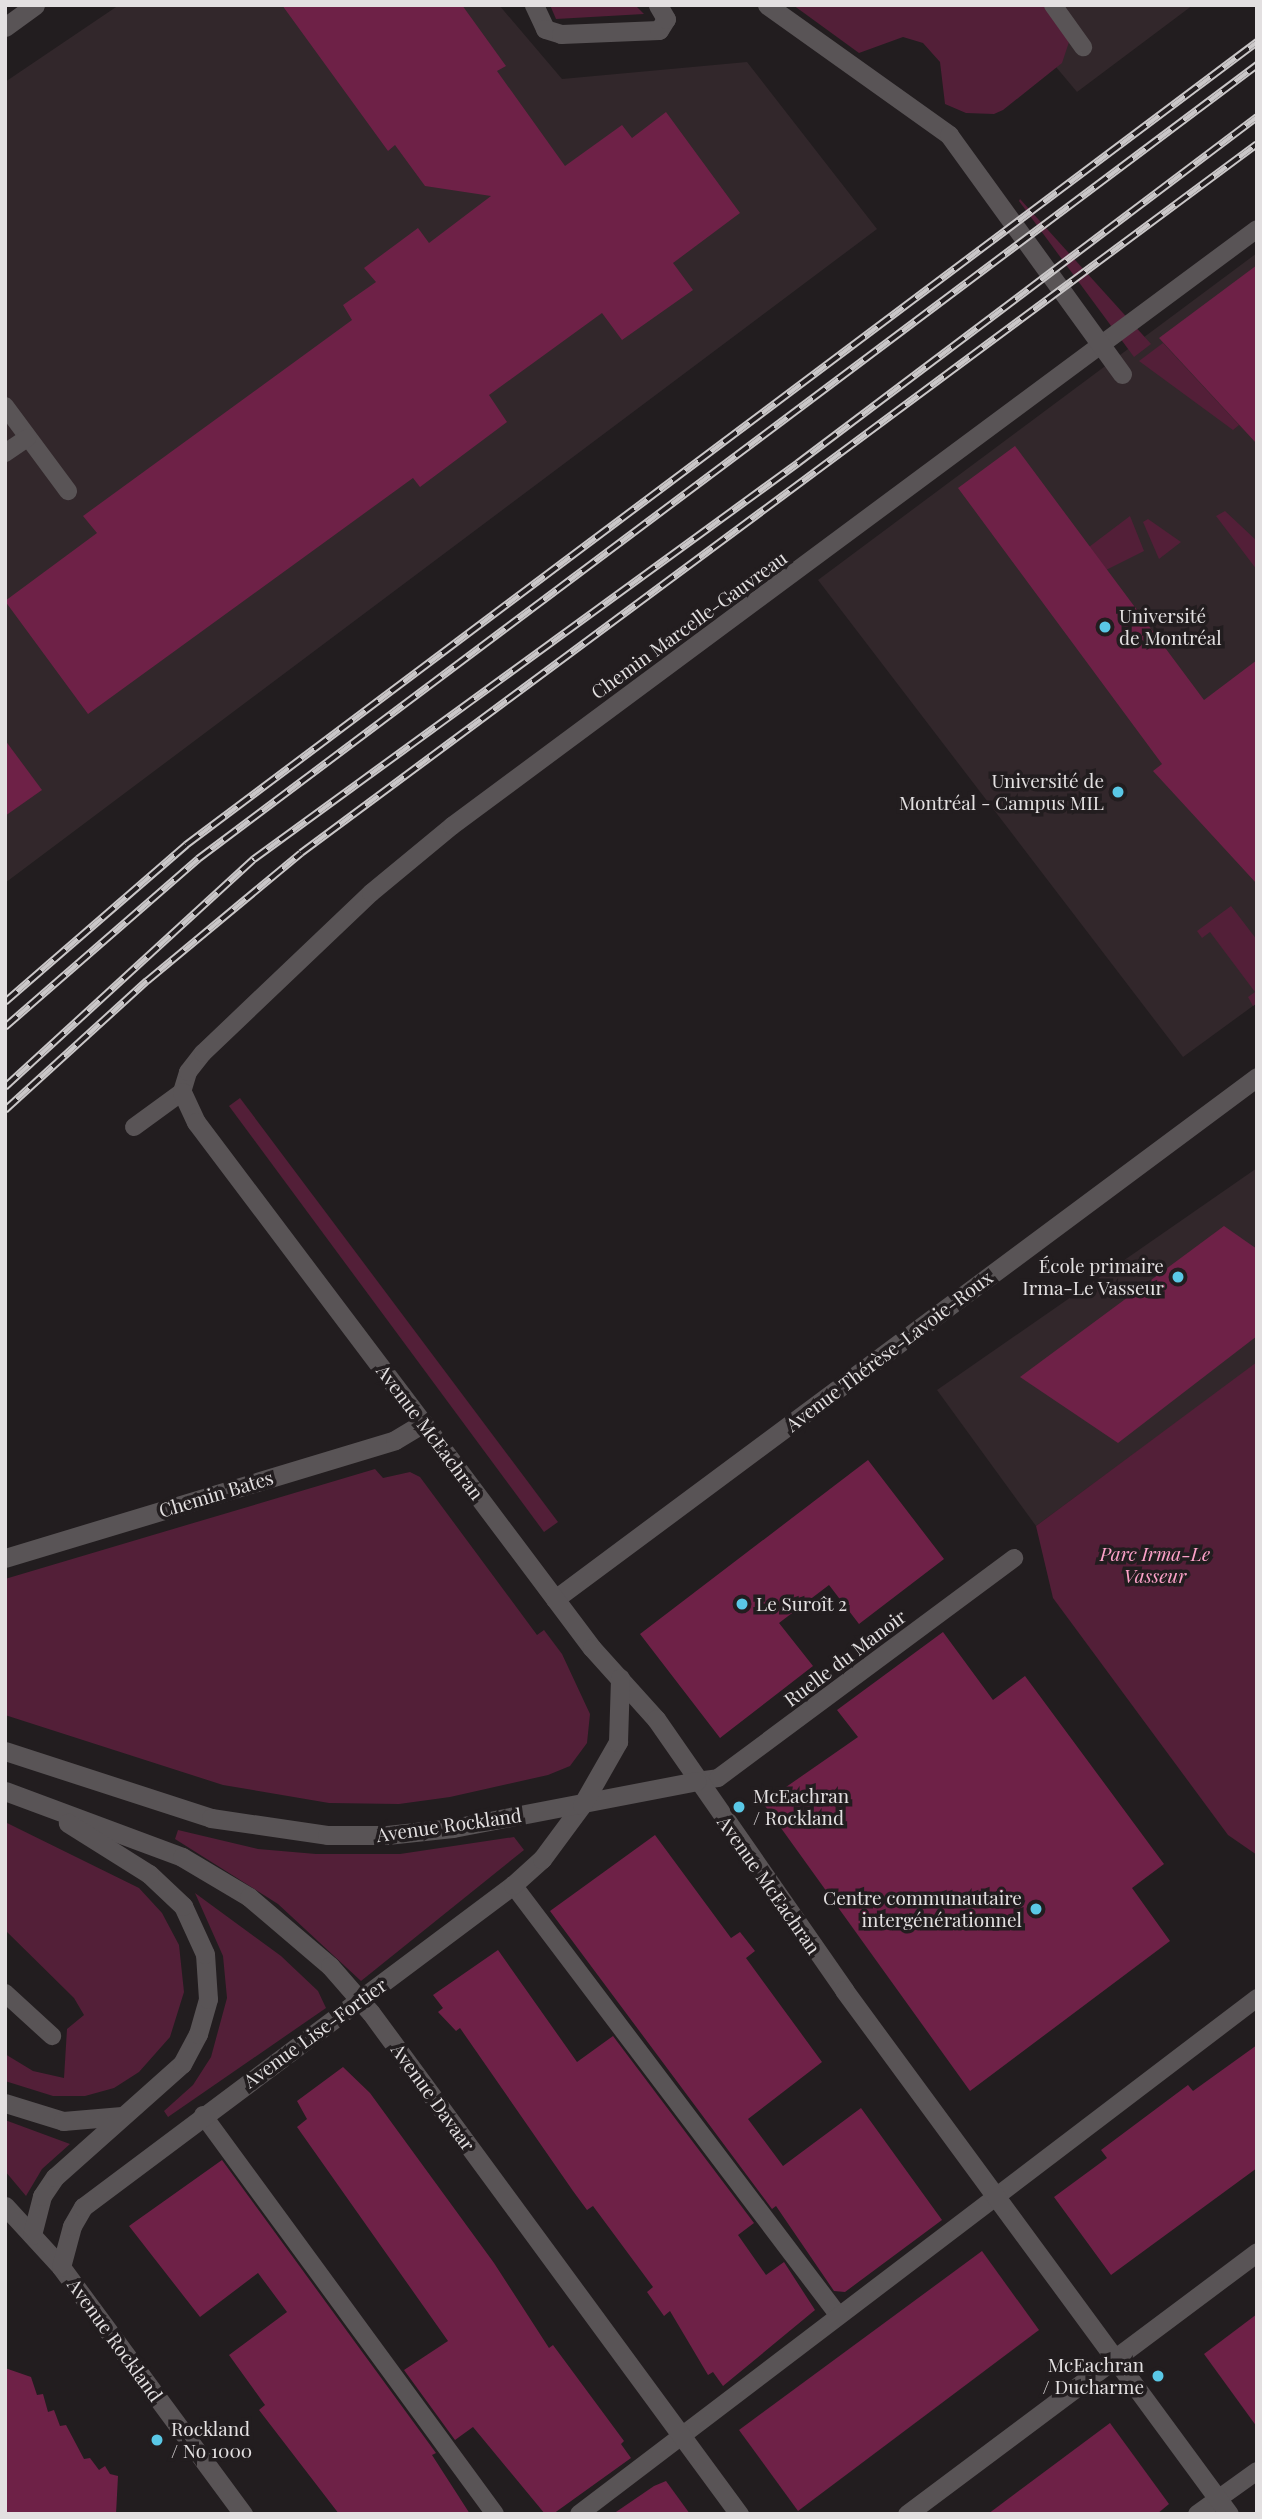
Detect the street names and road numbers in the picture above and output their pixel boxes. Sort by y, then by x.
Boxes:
street label: Chemin Marcelle-Gauvreau [587,546,791,704]
street label: Avenue Thérèse-Lavoie-Roux [781,1266,997,1436]
street label: Avenue McEachran [372,1360,488,1504]
street label: Chemin Bates [156,1466,276,1522]
street label: Ruelle du Manoir [780,1605,910,1711]
street label: Avenue Rockland [375,1804,523,1846]
street label: Avenue McEachran [713,1811,825,1959]
street label: Avenue Lise-Fortier [239,1973,391,2093]
street label: Avenue Davaar [386,2039,480,2155]
street label: Avenue Rockland [63,2274,167,2406]

